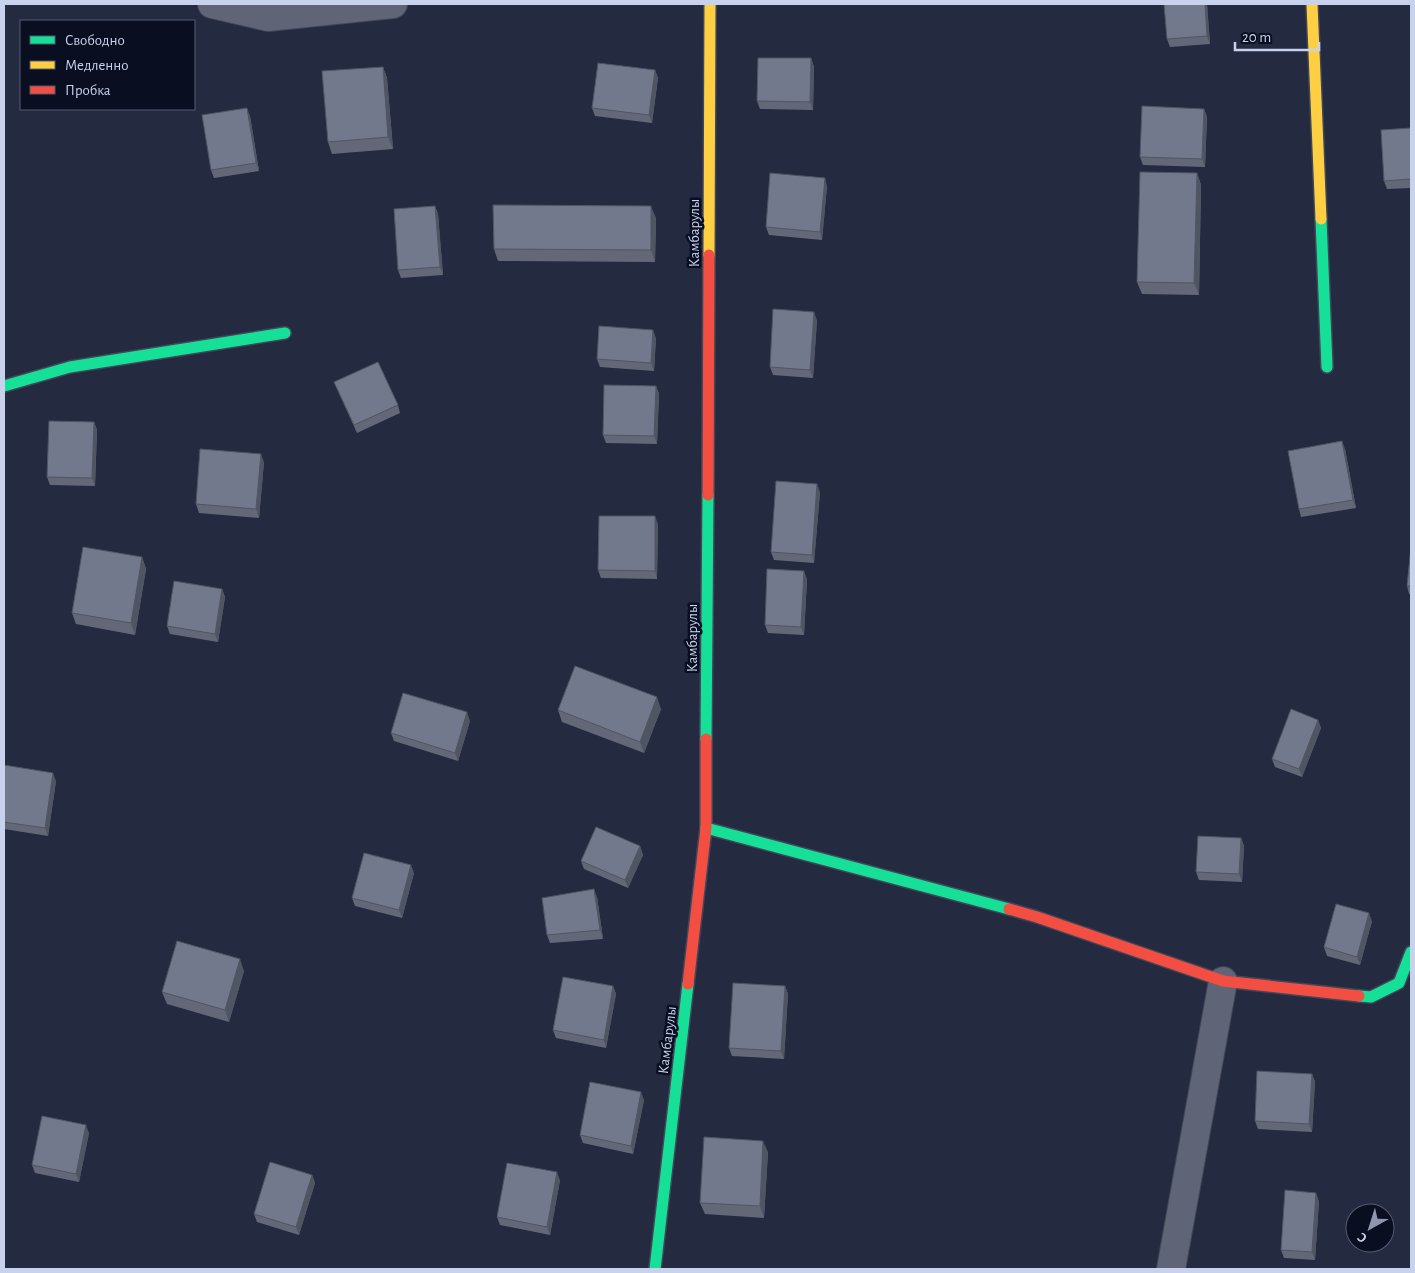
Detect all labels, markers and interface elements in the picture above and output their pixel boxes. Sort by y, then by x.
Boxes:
legend [20,20,195,110]
scale bar [1235,20,1319,52]
text: 20 m [1242,30,1271,45]
text: Свободно [65,33,125,48]
text: Медленно [65,58,129,73]
text: Пробка [65,83,111,98]
street label: Камбарулы [687,199,702,267]
street label: Камбарулы [685,604,700,672]
street label: Камбарулы [656,1005,679,1075]
north arrow [1345,1203,1395,1253]
text: С [1355,1229,1370,1245]

